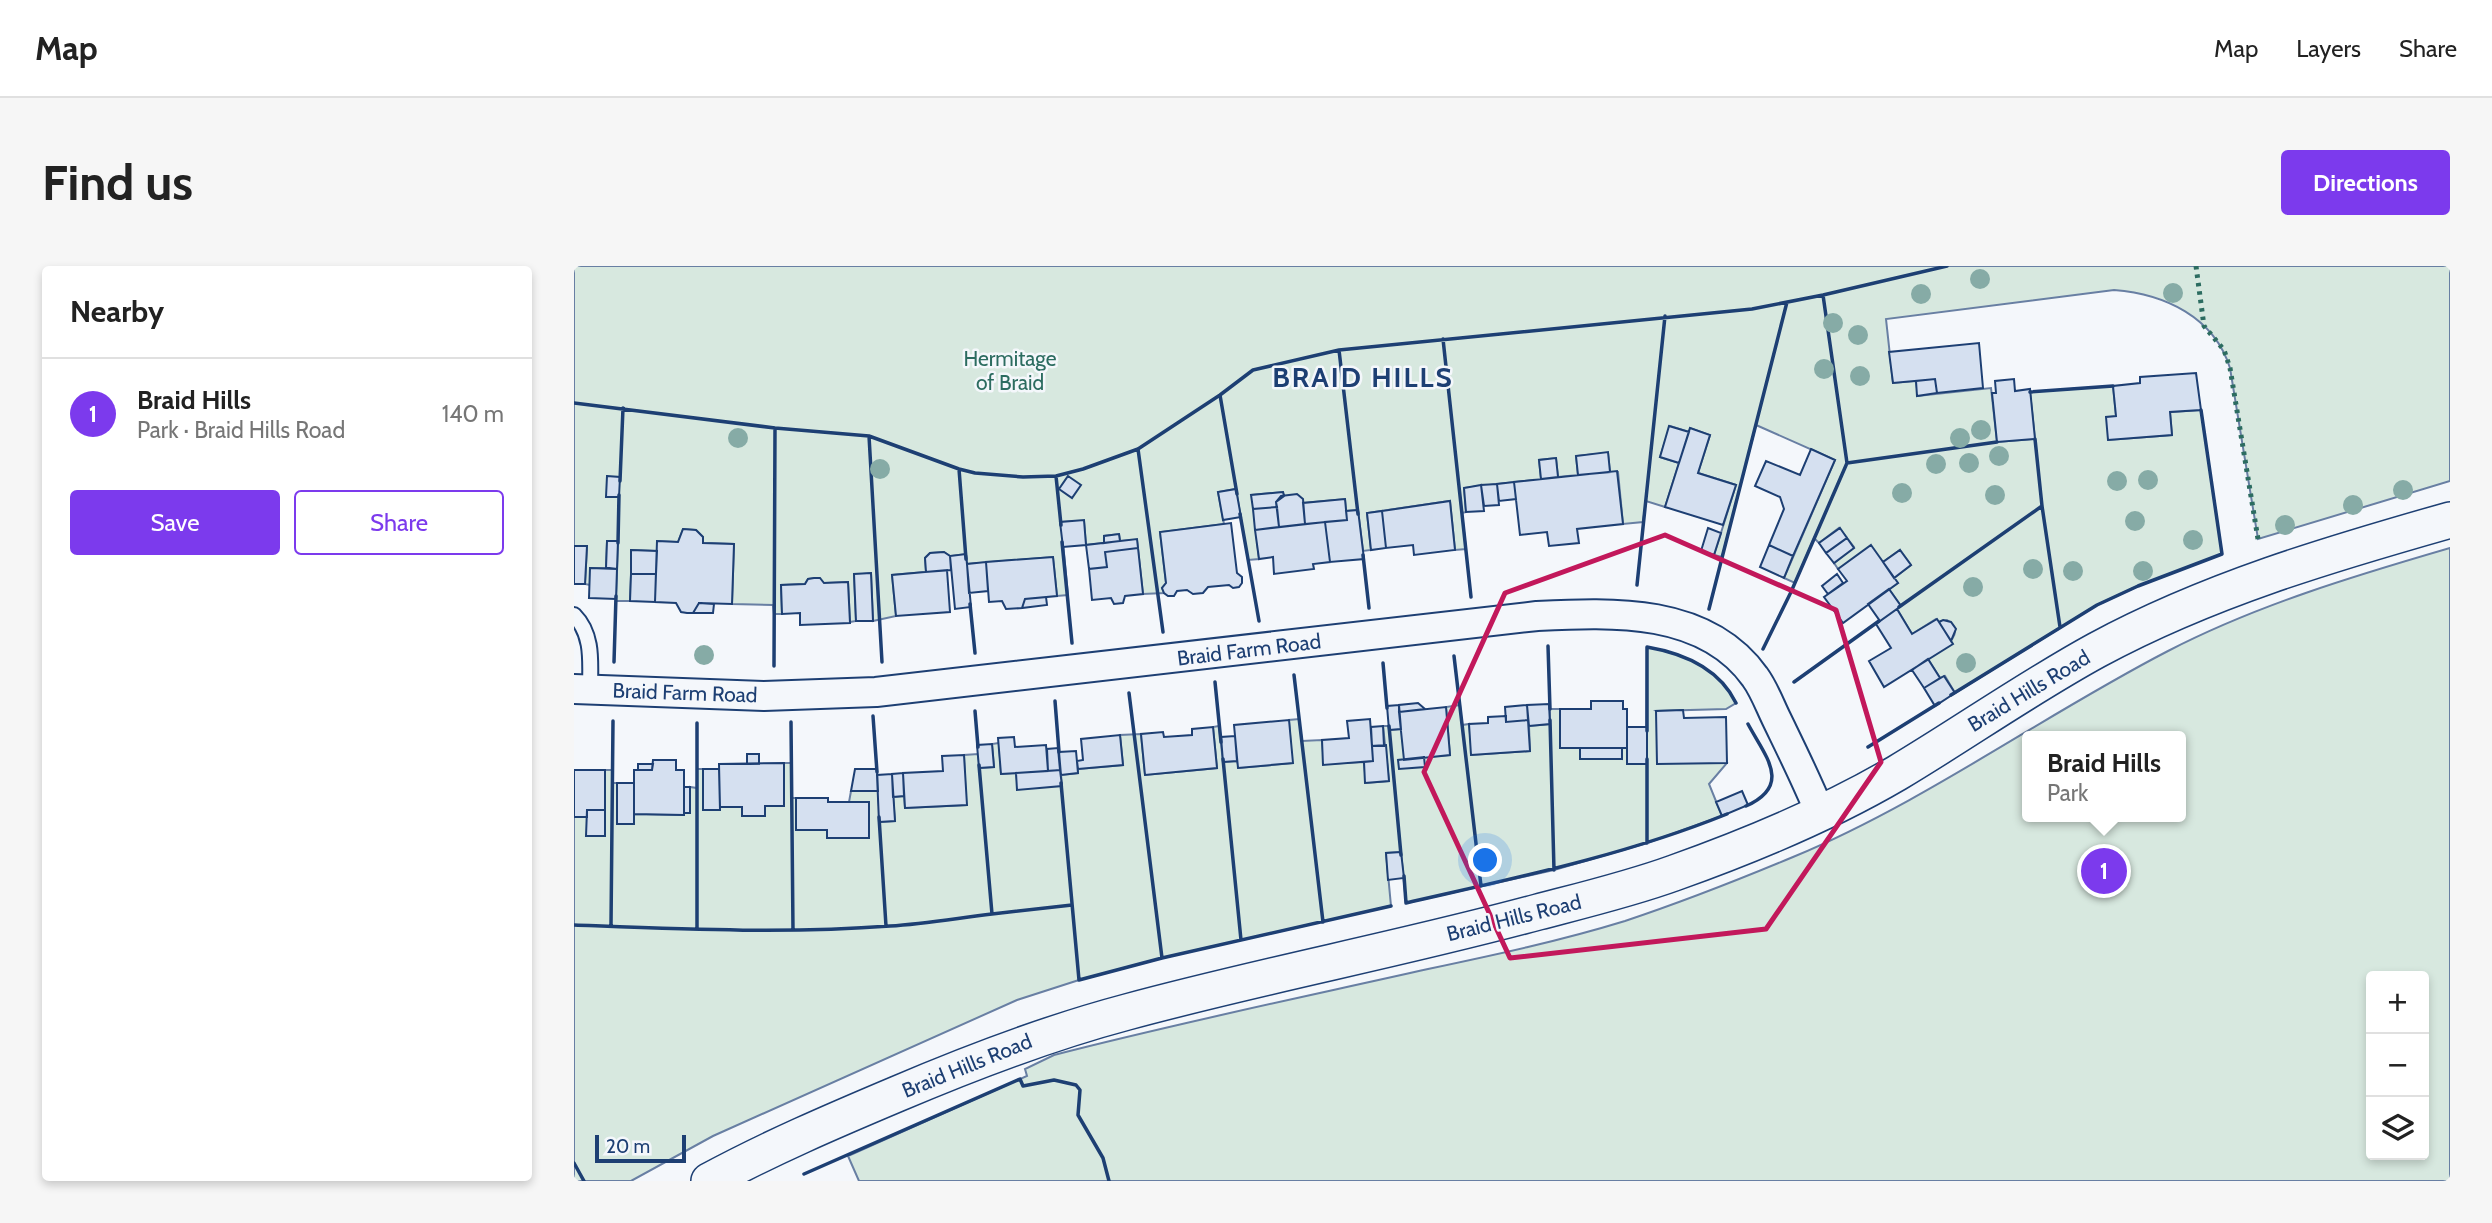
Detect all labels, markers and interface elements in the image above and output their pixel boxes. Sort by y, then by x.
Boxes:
text: Map [35,28,98,68]
text: Map [2214,34,2258,63]
text: Layers [2296,34,2361,63]
text: Share [2399,34,2457,63]
button: Directions [2281,150,2450,215]
text: Find us [42,153,193,212]
text: Nearby [70,293,164,330]
park label: Hermitage of Braid [963,346,1057,395]
district label: BRAID HILLS [1272,360,1454,394]
text: Braid Hills [137,384,251,416]
text: 1 [89,400,97,428]
text: 140 m [442,400,504,428]
text: Park · Braid Hills Road [137,416,345,444]
button: Save [70,490,280,555]
button: Share [294,490,504,555]
street label: Braid Farm Road [1175,628,1322,671]
street label: Braid Hills Road [1963,644,2094,737]
street label: Braid Farm Road [612,677,758,708]
popup [2022,731,2186,822]
text: Braid Hills [2047,747,2161,779]
text: Park [2047,779,2088,807]
your location [1468,843,1502,877]
pin: 1 [2081,845,2127,897]
street label: Braid Hills Road [1444,889,1584,946]
map controls [2366,971,2429,1160]
button: + [2366,971,2429,1034]
street label: Braid Hills Road [898,1028,1035,1103]
button: − [2366,1034,2429,1097]
button: layers [2366,1097,2429,1160]
scale bar [595,1132,686,1164]
text: 20 m [606,1135,650,1158]

